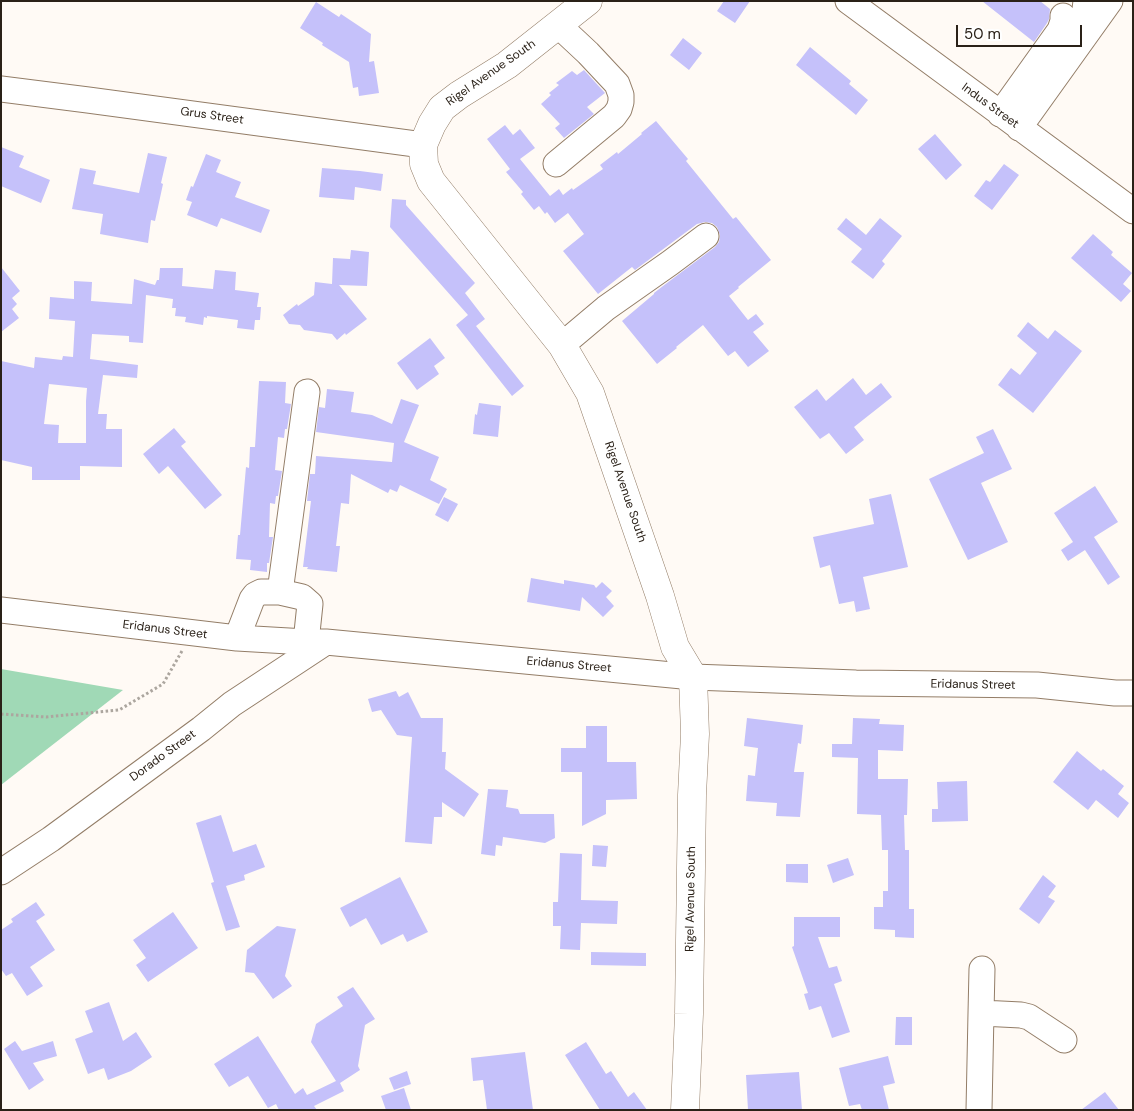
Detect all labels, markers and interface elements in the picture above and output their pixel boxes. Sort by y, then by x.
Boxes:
scale bar [959,15,1085,47]
text: 50 m [964,24,1001,44]
street label: Rigel Avenue South [444,37,538,109]
street label: Indus Street [959,80,1021,132]
street label: Grus Street [179,104,245,128]
street label: Rigel Avenue South [601,440,649,544]
street label: Eridanus Street [122,618,208,642]
street label: Eridanus Street [526,654,612,676]
street label: Eridanus Street [930,677,1016,693]
street label: Dorado Street [127,727,199,785]
street label: Rigel Avenue South [683,846,699,952]

